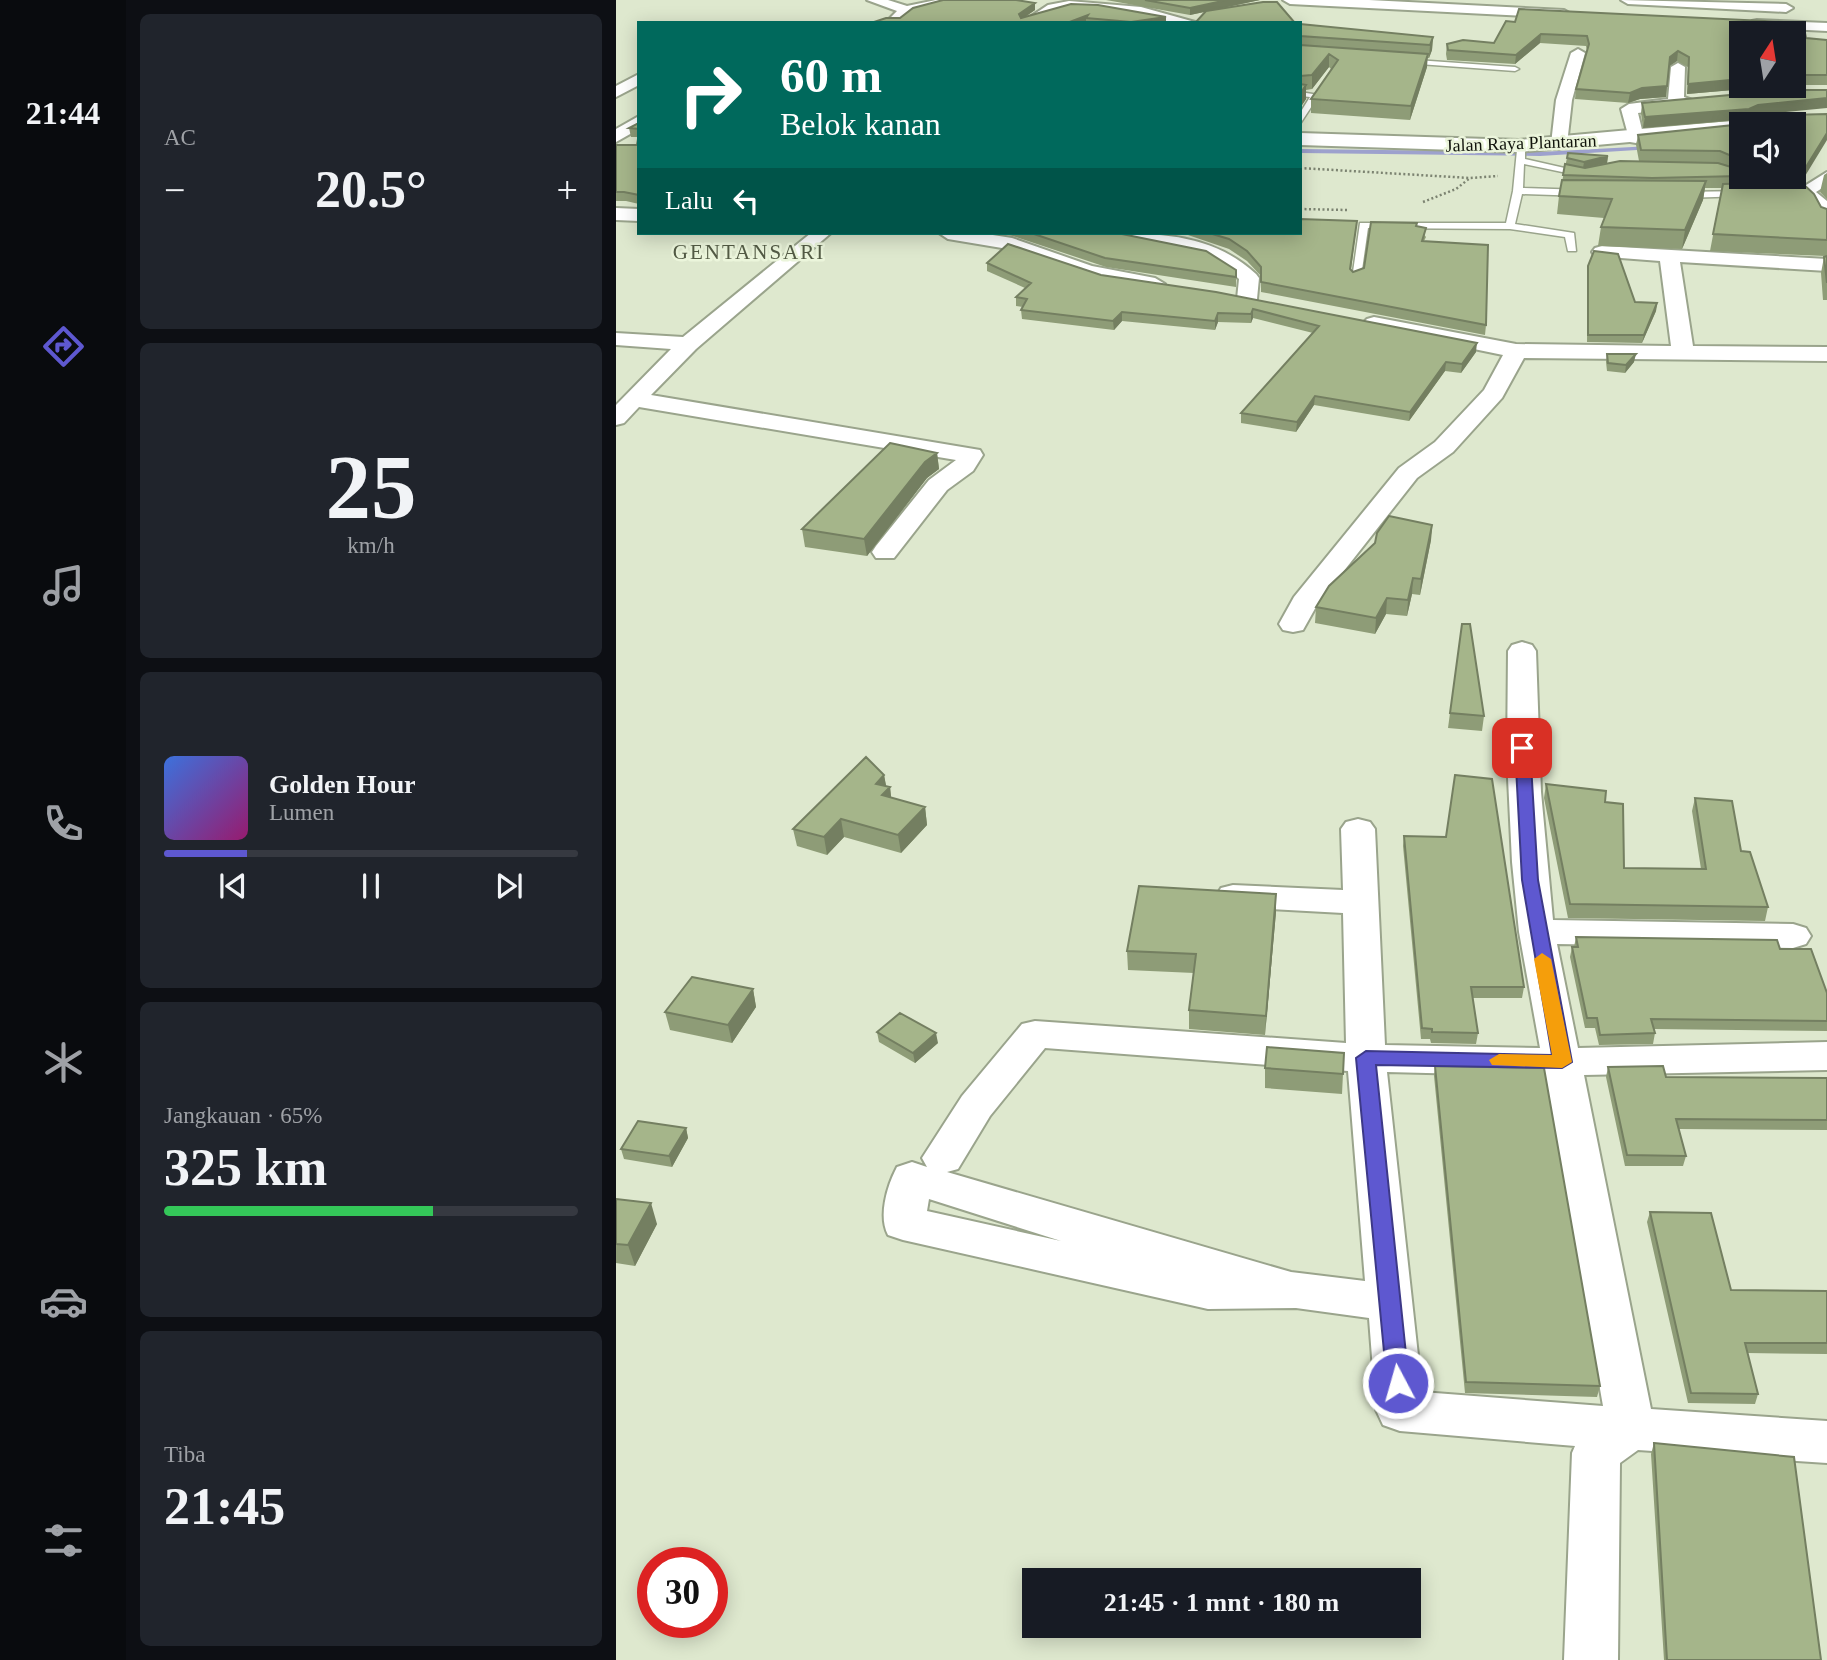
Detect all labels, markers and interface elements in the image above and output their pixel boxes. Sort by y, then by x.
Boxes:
north arrow [1729,21,1806,98]
map controls [1729,21,1806,189]
text: 60 m [780,48,882,103]
icon: right [665,49,756,140]
text: 21:44 [26,95,100,131]
text: Belok kanan [780,106,941,142]
button: sound [1729,112,1806,189]
text: AC [164,125,196,150]
street label: Jalan Raya Plantaran [1445,130,1597,156]
text: 20.5° [315,161,427,218]
text: − [164,169,185,211]
text: + [557,169,578,211]
icon: left [727,182,765,220]
text: Lalu [665,186,713,215]
district label: GENTANSARI [673,240,825,264]
icon: directions [39,322,88,371]
text: 25 [326,437,417,538]
text: km/h [347,533,395,558]
icon: music [39,561,88,610]
pin [1492,718,1552,778]
icon: arrive [1503,729,1541,767]
text: Golden Hour [269,770,416,799]
icon: phone [39,799,88,848]
text: Lumen [269,800,334,825]
icon: previous [214,867,252,905]
icon: pause [352,867,390,905]
icon: next [490,867,528,905]
icon: climate [39,1038,88,1087]
text: Jangkauan · 65% [164,1103,322,1128]
text: 325 km [164,1139,327,1196]
icon: car [39,1277,88,1326]
position arrow [1361,1346,1435,1420]
text: Tiba [164,1442,205,1467]
text: 21:45 [164,1478,285,1535]
icon: filters [39,1516,88,1565]
speed limit sign: 30 [637,1547,728,1638]
text: 21:45 · 1 mnt · 180 m [1104,1588,1339,1617]

